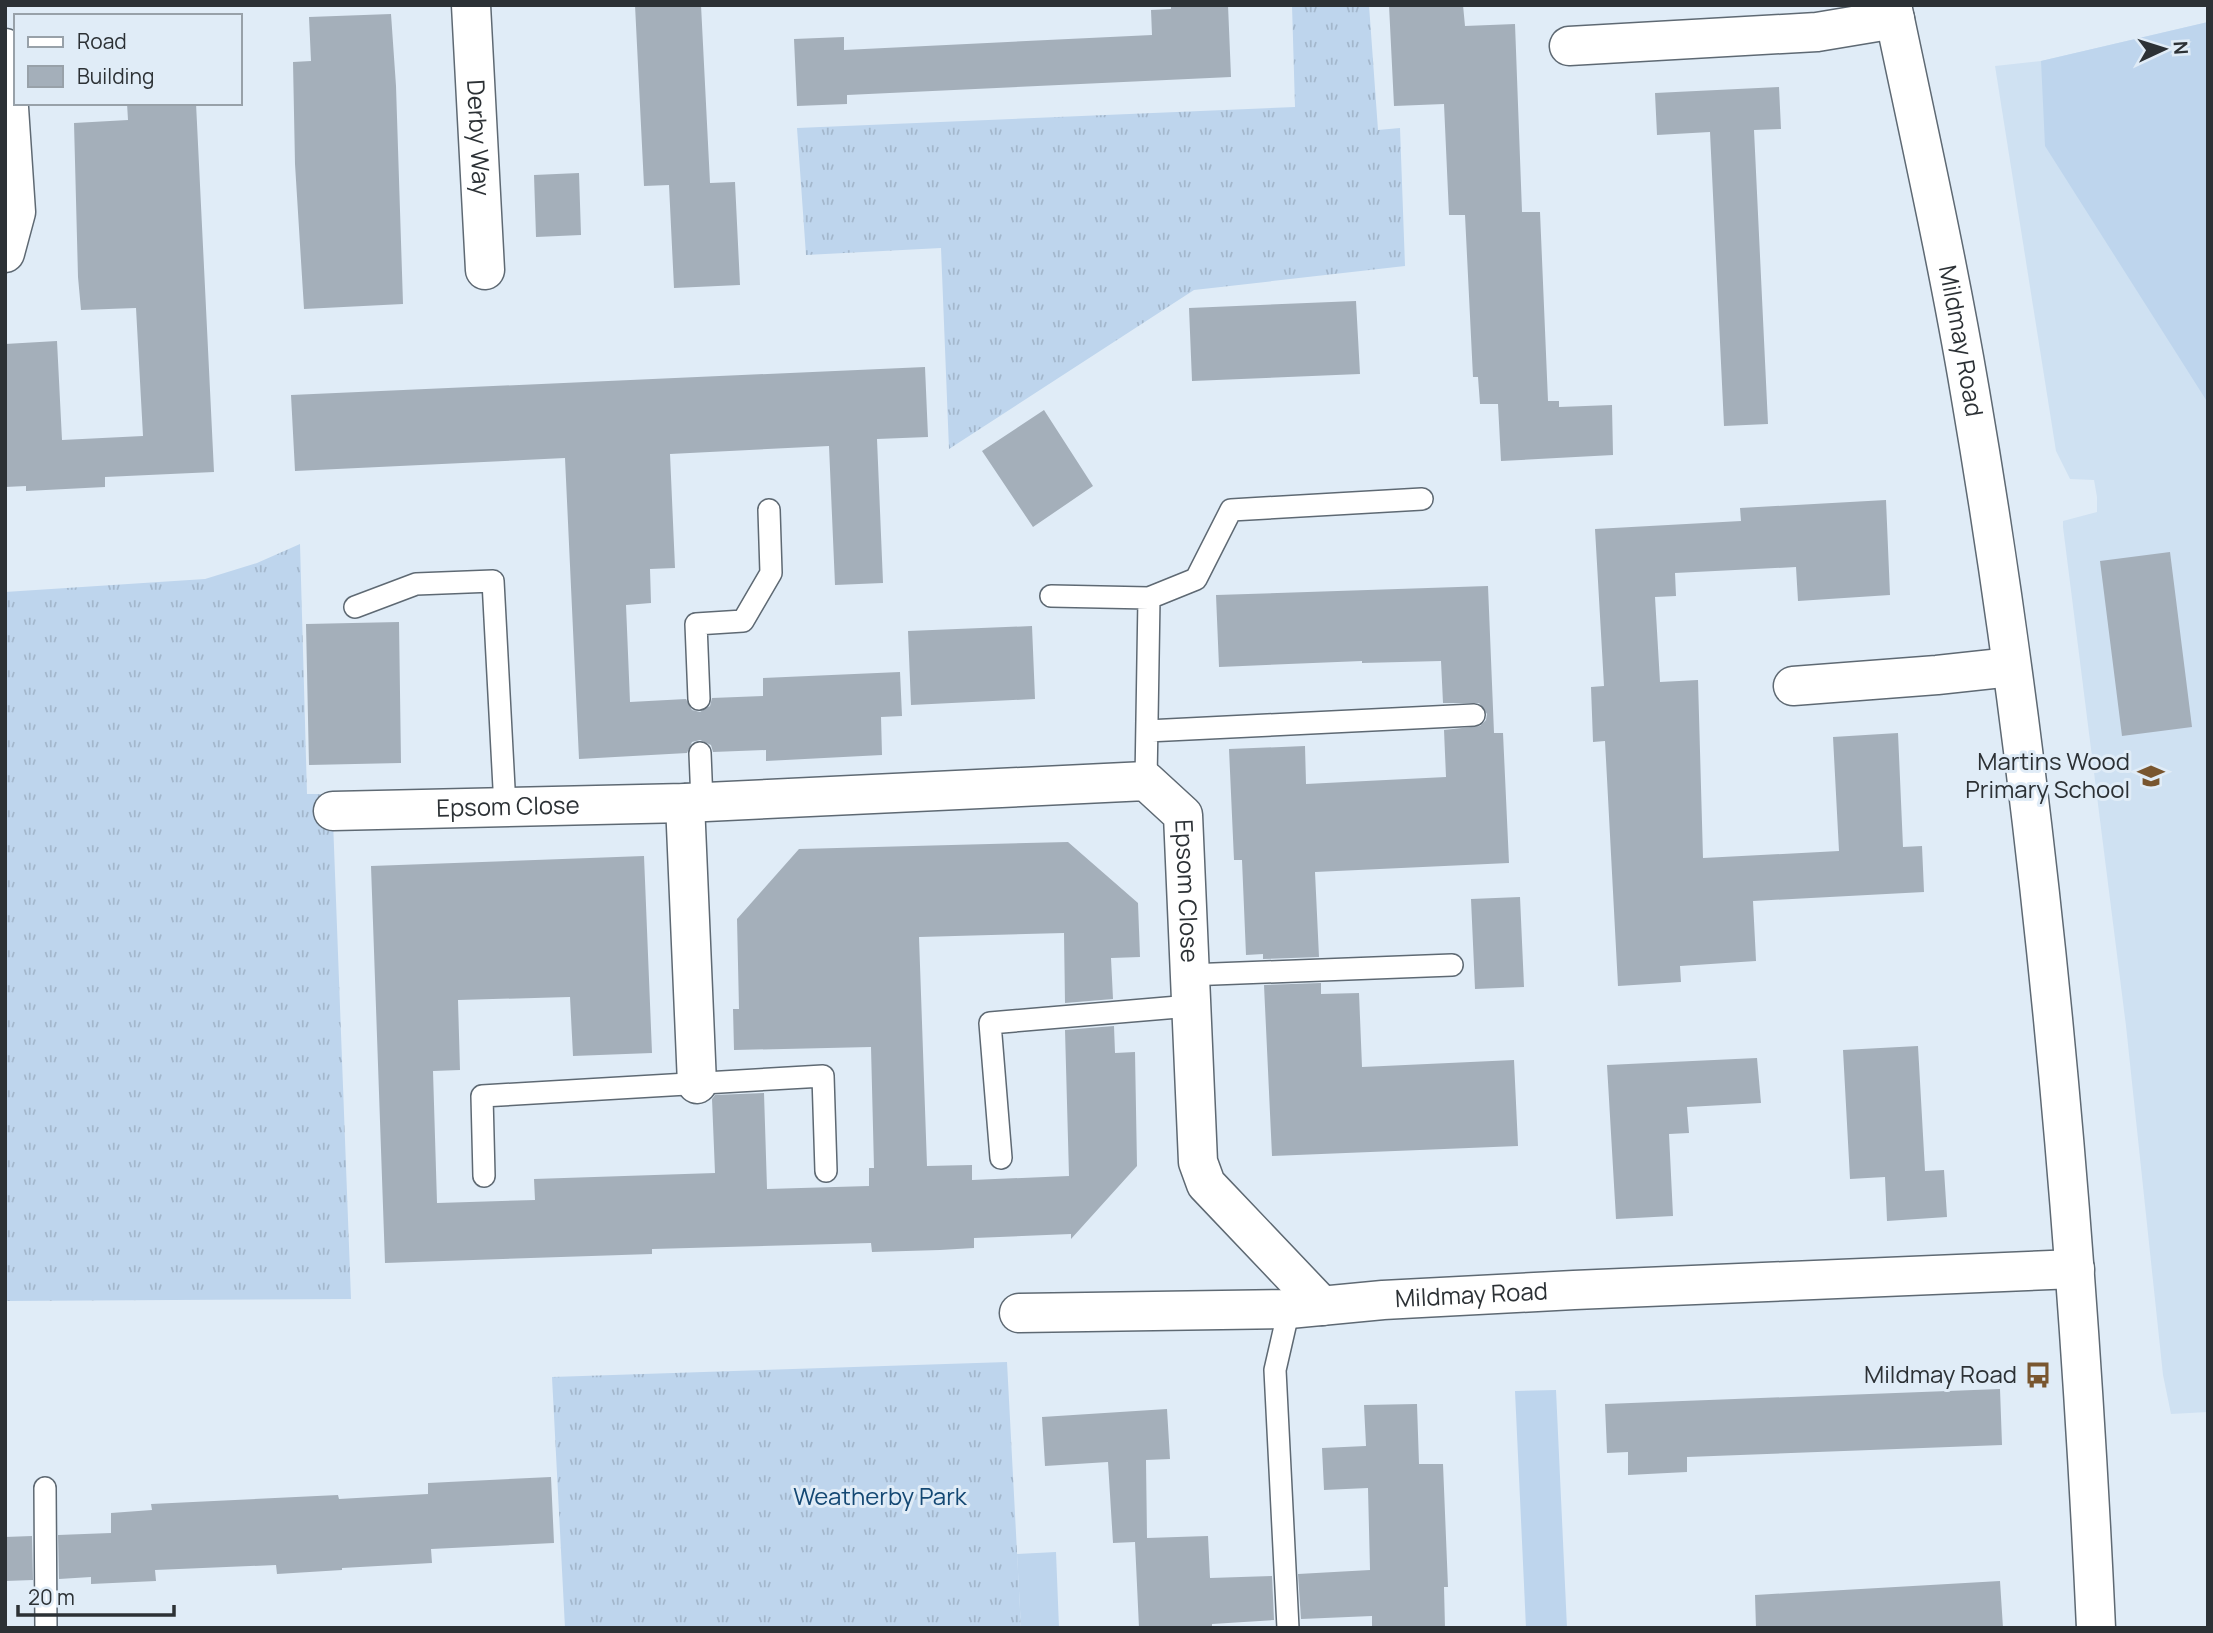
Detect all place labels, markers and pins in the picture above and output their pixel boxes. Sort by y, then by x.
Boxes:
place label: Martins Wood Primary School [1965,744,2130,805]
school or university icon: Martins Wood Primary School [2136,761,2166,791]
place label: Mildmay Road [1864,1357,2017,1390]
bus stop icon: Mildmay Road [2023,1360,2053,1390]

